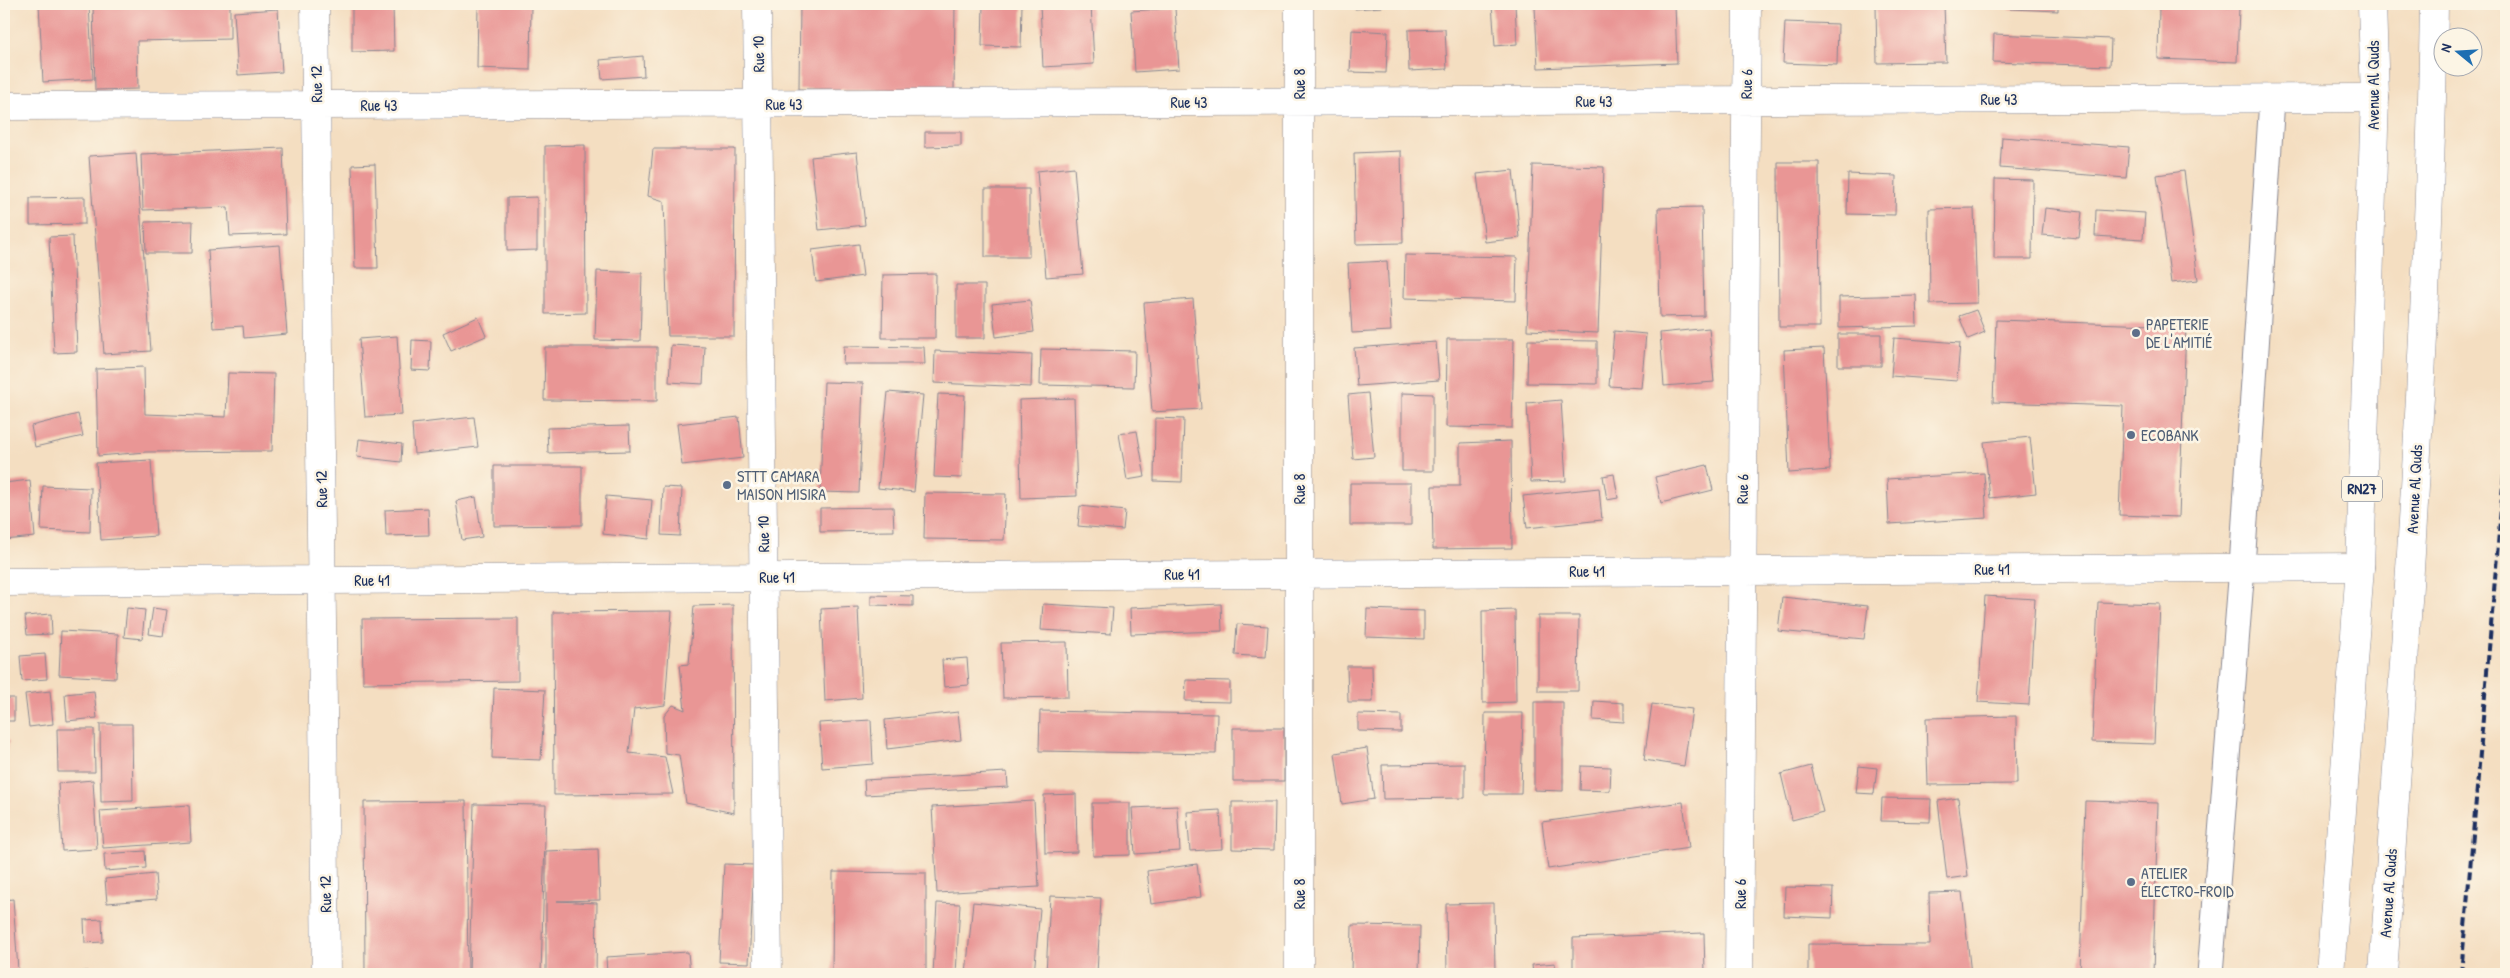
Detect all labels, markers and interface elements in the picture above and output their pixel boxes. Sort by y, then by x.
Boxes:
north arrow [2432,28,2482,78]
street label: Rue 10 [747,35,769,73]
street label: Avenue Al Quds [2362,40,2384,130]
text: N [2435,41,2456,54]
street label: Rue 12 [305,65,327,103]
street label: Rue 8 [1288,69,1310,99]
street label: Rue 6 [1735,69,1757,99]
street label: Rue 43 [1981,88,2017,110]
street label: Rue 43 [1576,90,1612,112]
street label: Rue 43 [1171,91,1207,113]
street label: Rue 43 [766,93,802,115]
street label: Rue 43 [361,94,397,116]
place label: PAPETERIE DE L'AMITIÉ [2146,313,2212,353]
marker: PAPETERIE DE L'AMITIÉ [2130,327,2142,339]
place label: ECOBANK [2141,424,2199,446]
marker: ECOBANK [2125,429,2137,441]
street label: Avenue Al Quds [2401,444,2427,534]
place label: STTT CAMARA MAISON MISIRA [737,465,826,505]
street label: Rue 12 [310,470,332,508]
street label: Rue 8 [1288,474,1310,504]
street label: Rue 6 [1731,474,1753,504]
road number: RN27 [2342,476,2382,502]
marker: STTT CAMARA MAISON MISIRA [721,479,733,491]
street label: Rue 10 [752,515,774,553]
street label: Rue 41 [1974,558,2010,580]
street label: Rue 41 [1569,560,1605,582]
street label: Rue 41 [1164,563,1200,585]
street label: Rue 41 [759,566,795,588]
street label: Rue 41 [354,569,390,591]
street label: Avenue Al Quds [2374,848,2402,938]
place label: ATELIER ÉLECTRO-FROID [2141,862,2234,902]
street label: Rue 12 [314,875,336,913]
marker: ATELIER ÉLECTRO-FROID [2125,876,2137,888]
street label: Rue 8 [1288,879,1310,909]
street label: Rue 6 [1729,879,1751,909]

